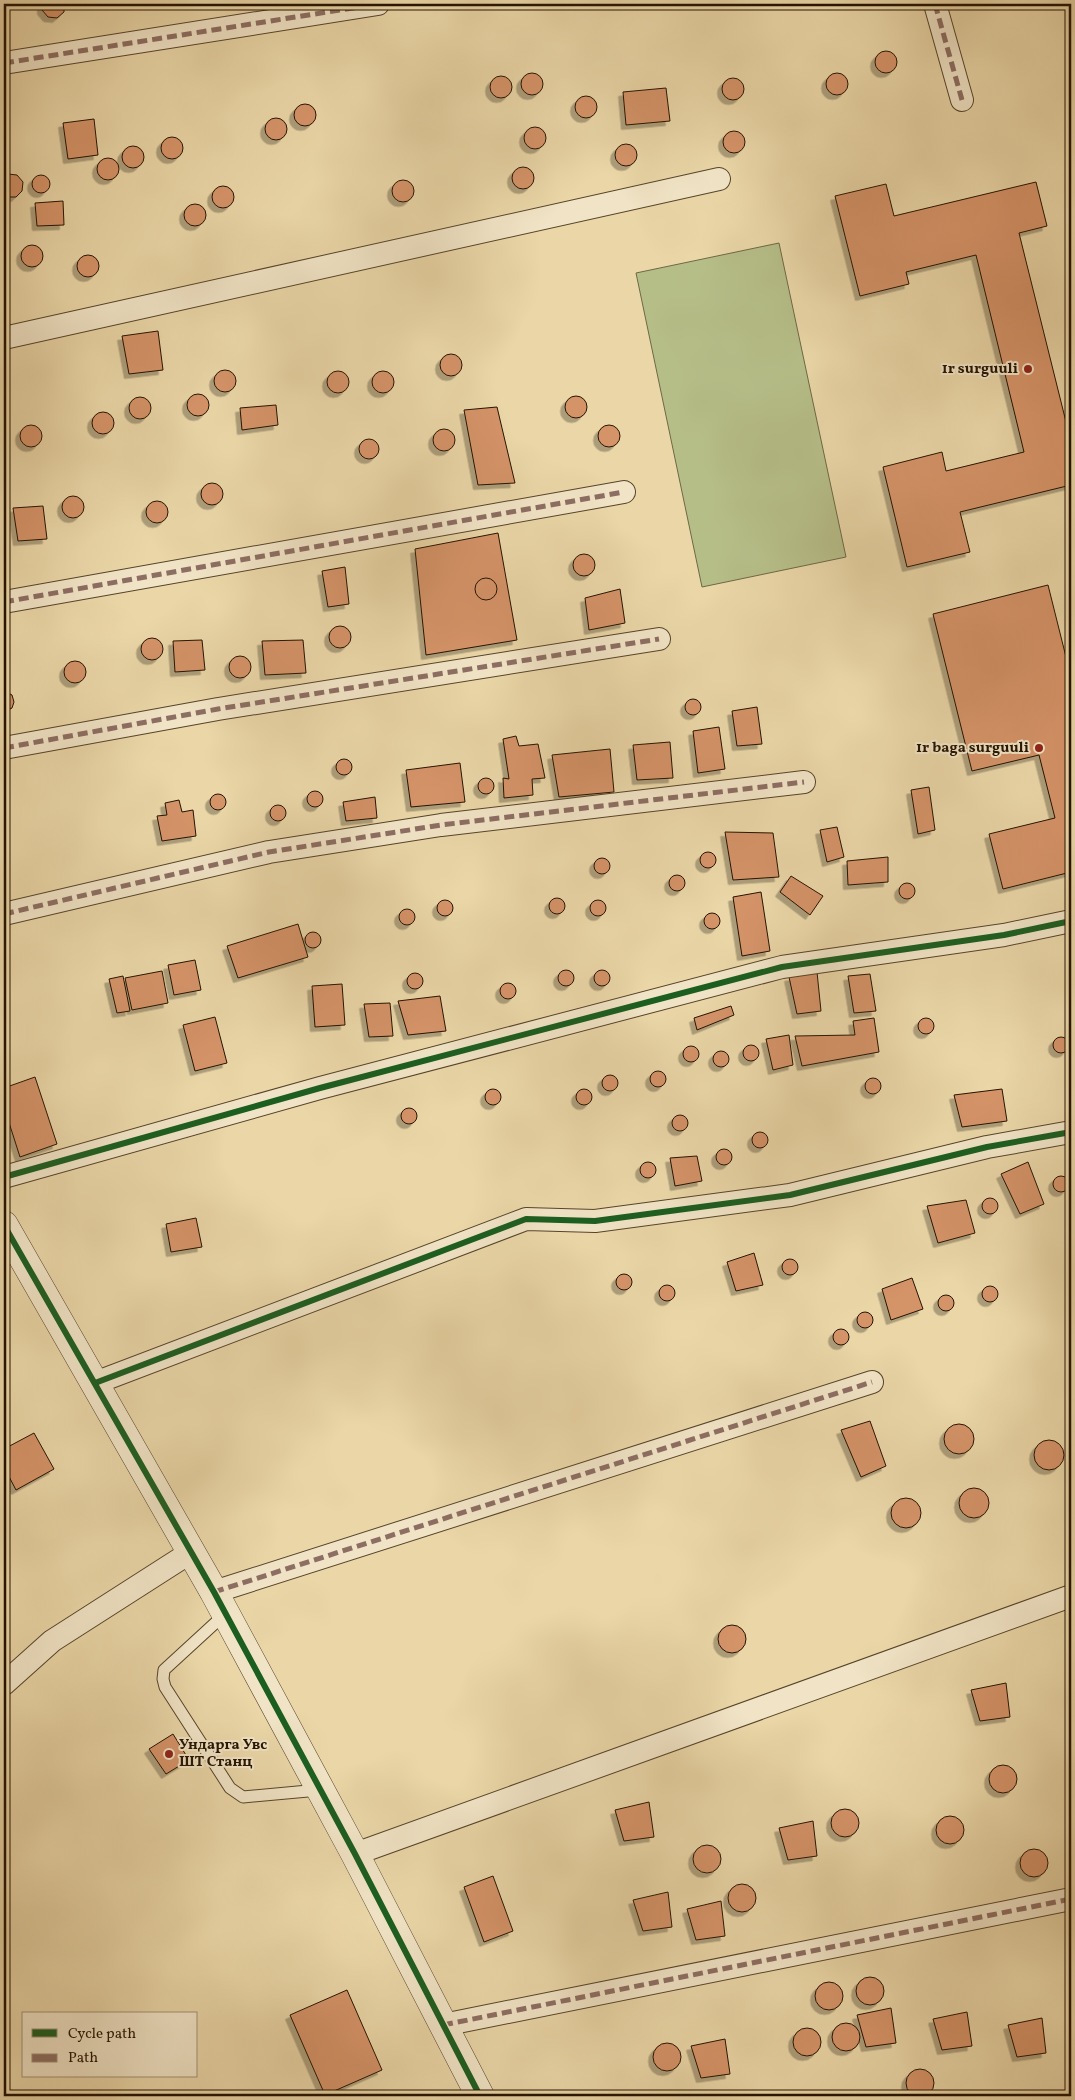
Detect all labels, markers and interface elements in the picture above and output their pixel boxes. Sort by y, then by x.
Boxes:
place label: 1r surguuli [942,359,1018,380]
marker: 1r surguuli [1022,363,1034,375]
place label: 1r baga surguuli [916,738,1029,759]
marker: 1r baga surguuli [1033,742,1045,754]
place label: Ундарга Увс ШТ Станц [179,1735,267,1773]
marker: Ундарга Увс ШТ Станц [163,1748,175,1760]
legend [22,2012,198,2078]
text: Cycle path [68,2024,136,2045]
text: Path [68,2048,98,2069]

